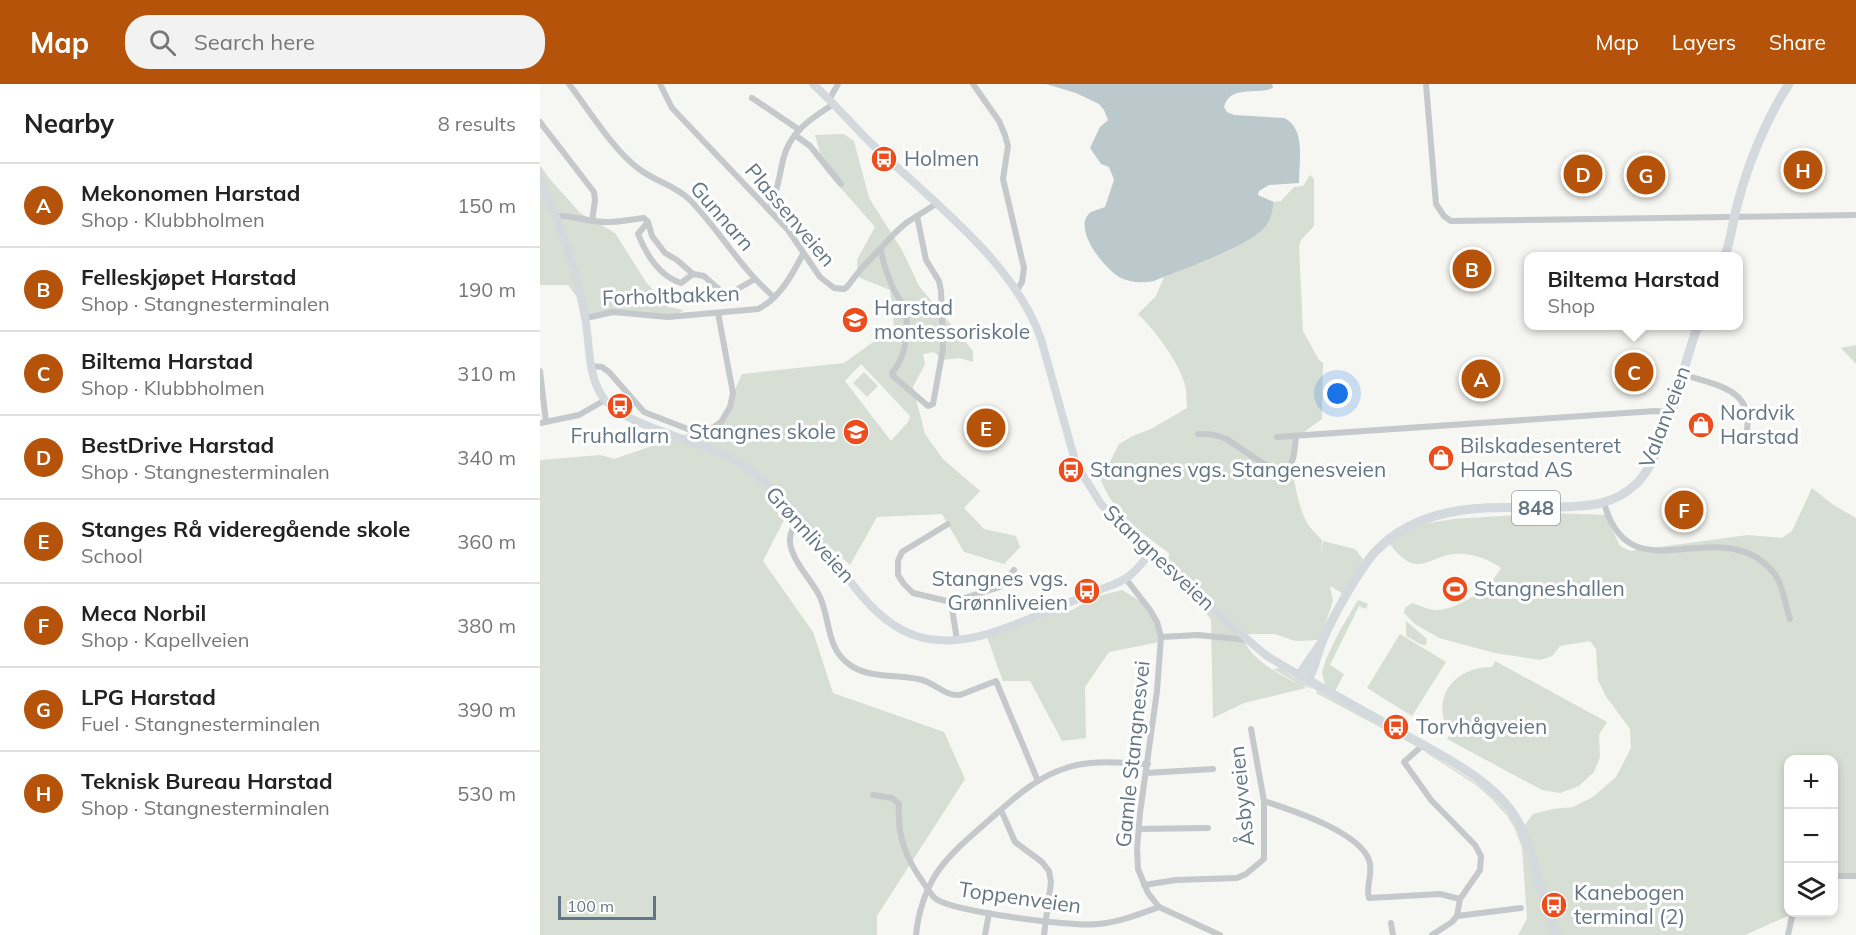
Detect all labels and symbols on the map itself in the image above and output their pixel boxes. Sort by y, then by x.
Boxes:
bus stop icon: Holmen [869,144,899,174]
place label: Holmen [904,145,979,171]
pin: H [1784,148,1822,193]
pin: D [1564,152,1602,196]
pin: G [1626,152,1666,197]
street label: Plassenveien [740,157,842,271]
street label: Gunnarn [685,175,760,256]
pin: B [1452,246,1492,291]
street label: Forholtbakken [602,280,740,310]
place label: Harstad montessoriskole [874,294,1030,344]
school or university icon: Harstad montessoriskole [840,305,870,335]
pin: C [1614,350,1654,394]
pin: A [1462,356,1500,402]
street label: Valanveien [1633,362,1695,471]
your location [1323,379,1352,408]
bus stop icon: Fruhallarn [605,391,635,421]
place label: Nordvik Harstad [1720,399,1799,449]
pin: E [966,406,1006,450]
shop icon: Nordvik Harstad [1686,410,1716,440]
school or university icon: Stangnes skole [841,417,871,447]
place label: Stangnes skole [689,418,836,444]
place label: Fruhallarn [571,422,669,448]
place label: Bilskadesenteret Harstad AS [1460,432,1621,482]
shop icon: Bilskadesenteret Harstad AS [1426,443,1456,473]
bus stop icon: Stangnes vgs. Stangenesveien [1056,455,1086,485]
place label: Stangnes vgs. Stangenesveien [1090,456,1386,482]
street label: Grønnliveien [761,481,861,588]
pin: F [1664,488,1704,532]
road number: 848 [1512,491,1560,525]
street label: Stangnesveien [1099,499,1221,616]
place label: Stangnes vgs. Grønnliveien [932,565,1068,615]
sports icon: Stangneshallen [1440,574,1470,604]
place label: Stangneshallen [1474,575,1625,601]
bus stop icon: Stangnes vgs. Grønnliveien [1072,576,1102,606]
street label: Gamle Stangnesvei [1109,659,1155,849]
bus stop icon: Torvhågveien [1381,712,1411,742]
place label: Torvhågveien [1416,713,1547,739]
street label: Åsbyveien [1223,745,1259,848]
street label: Toppenveien [957,876,1083,918]
place label: Kanebogen terminal (2) [1574,879,1685,929]
bus stop icon: Kanebogen terminal (2) [1539,890,1569,920]
scale bar [558,893,656,920]

